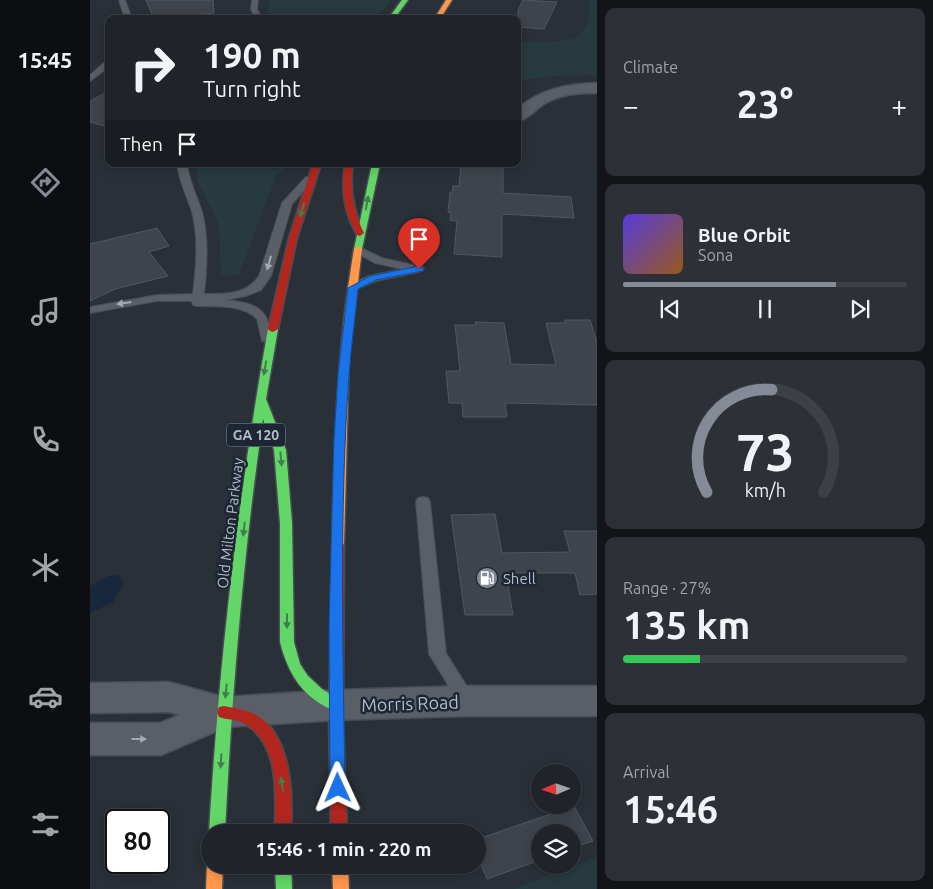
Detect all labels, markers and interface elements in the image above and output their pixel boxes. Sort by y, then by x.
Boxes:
icon: right [120,35,185,100]
text: 190 m [203,35,301,75]
text: 15:45 [17,47,73,72]
text: Climate [623,58,678,76]
text: Turn right [203,76,301,101]
text: 23° [737,83,793,125]
text: − [623,90,639,121]
text: + [891,90,907,121]
icon: arrive [173,130,201,158]
text: Then [120,133,163,155]
icon: directions [28,165,63,200]
one-way arrow [364,194,372,210]
one-way arrow [298,203,306,218]
pin [398,218,440,269]
text: Blue Orbit [698,224,791,246]
icon: arrive [405,225,433,253]
text: Sona [698,246,733,264]
one-way arrow [264,256,272,271]
icon: music [28,294,63,329]
icon: previous [656,295,684,323]
icon: pause [751,295,779,323]
icon: next [846,295,874,323]
one-way arrow [116,299,132,307]
one-way arrow [261,361,269,377]
icon: phone [28,422,63,457]
text: 73 [736,423,794,481]
road number: GA 120 [227,424,285,446]
one-way arrow [277,451,285,467]
street label: Old Milton Parkway [214,457,246,589]
text: km/h [744,480,786,500]
one-way arrow [240,522,248,538]
icon: climate [28,550,63,585]
fuel station icon: Shell [475,566,499,590]
place label: Shell [503,570,536,587]
text: Range · 27% [623,579,711,597]
text: 135 km [623,604,750,646]
one-way arrow [283,613,291,629]
icon: car [28,679,63,714]
one-way arrow [222,683,230,699]
street label: Morris Road [361,691,459,715]
one-way arrow [131,735,147,743]
one-way arrow [217,753,225,769]
position arrow [311,761,363,813]
text: Arrival [623,763,670,781]
north arrow [531,764,581,814]
map controls [531,764,581,874]
one-way arrow [277,776,285,792]
text: 15:46 [623,788,718,830]
icon: filters [28,807,63,842]
speed limit sign: 80 [105,809,170,874]
button: layers [531,824,581,874]
text: 15:46 · 1 min · 220 m [256,838,431,860]

